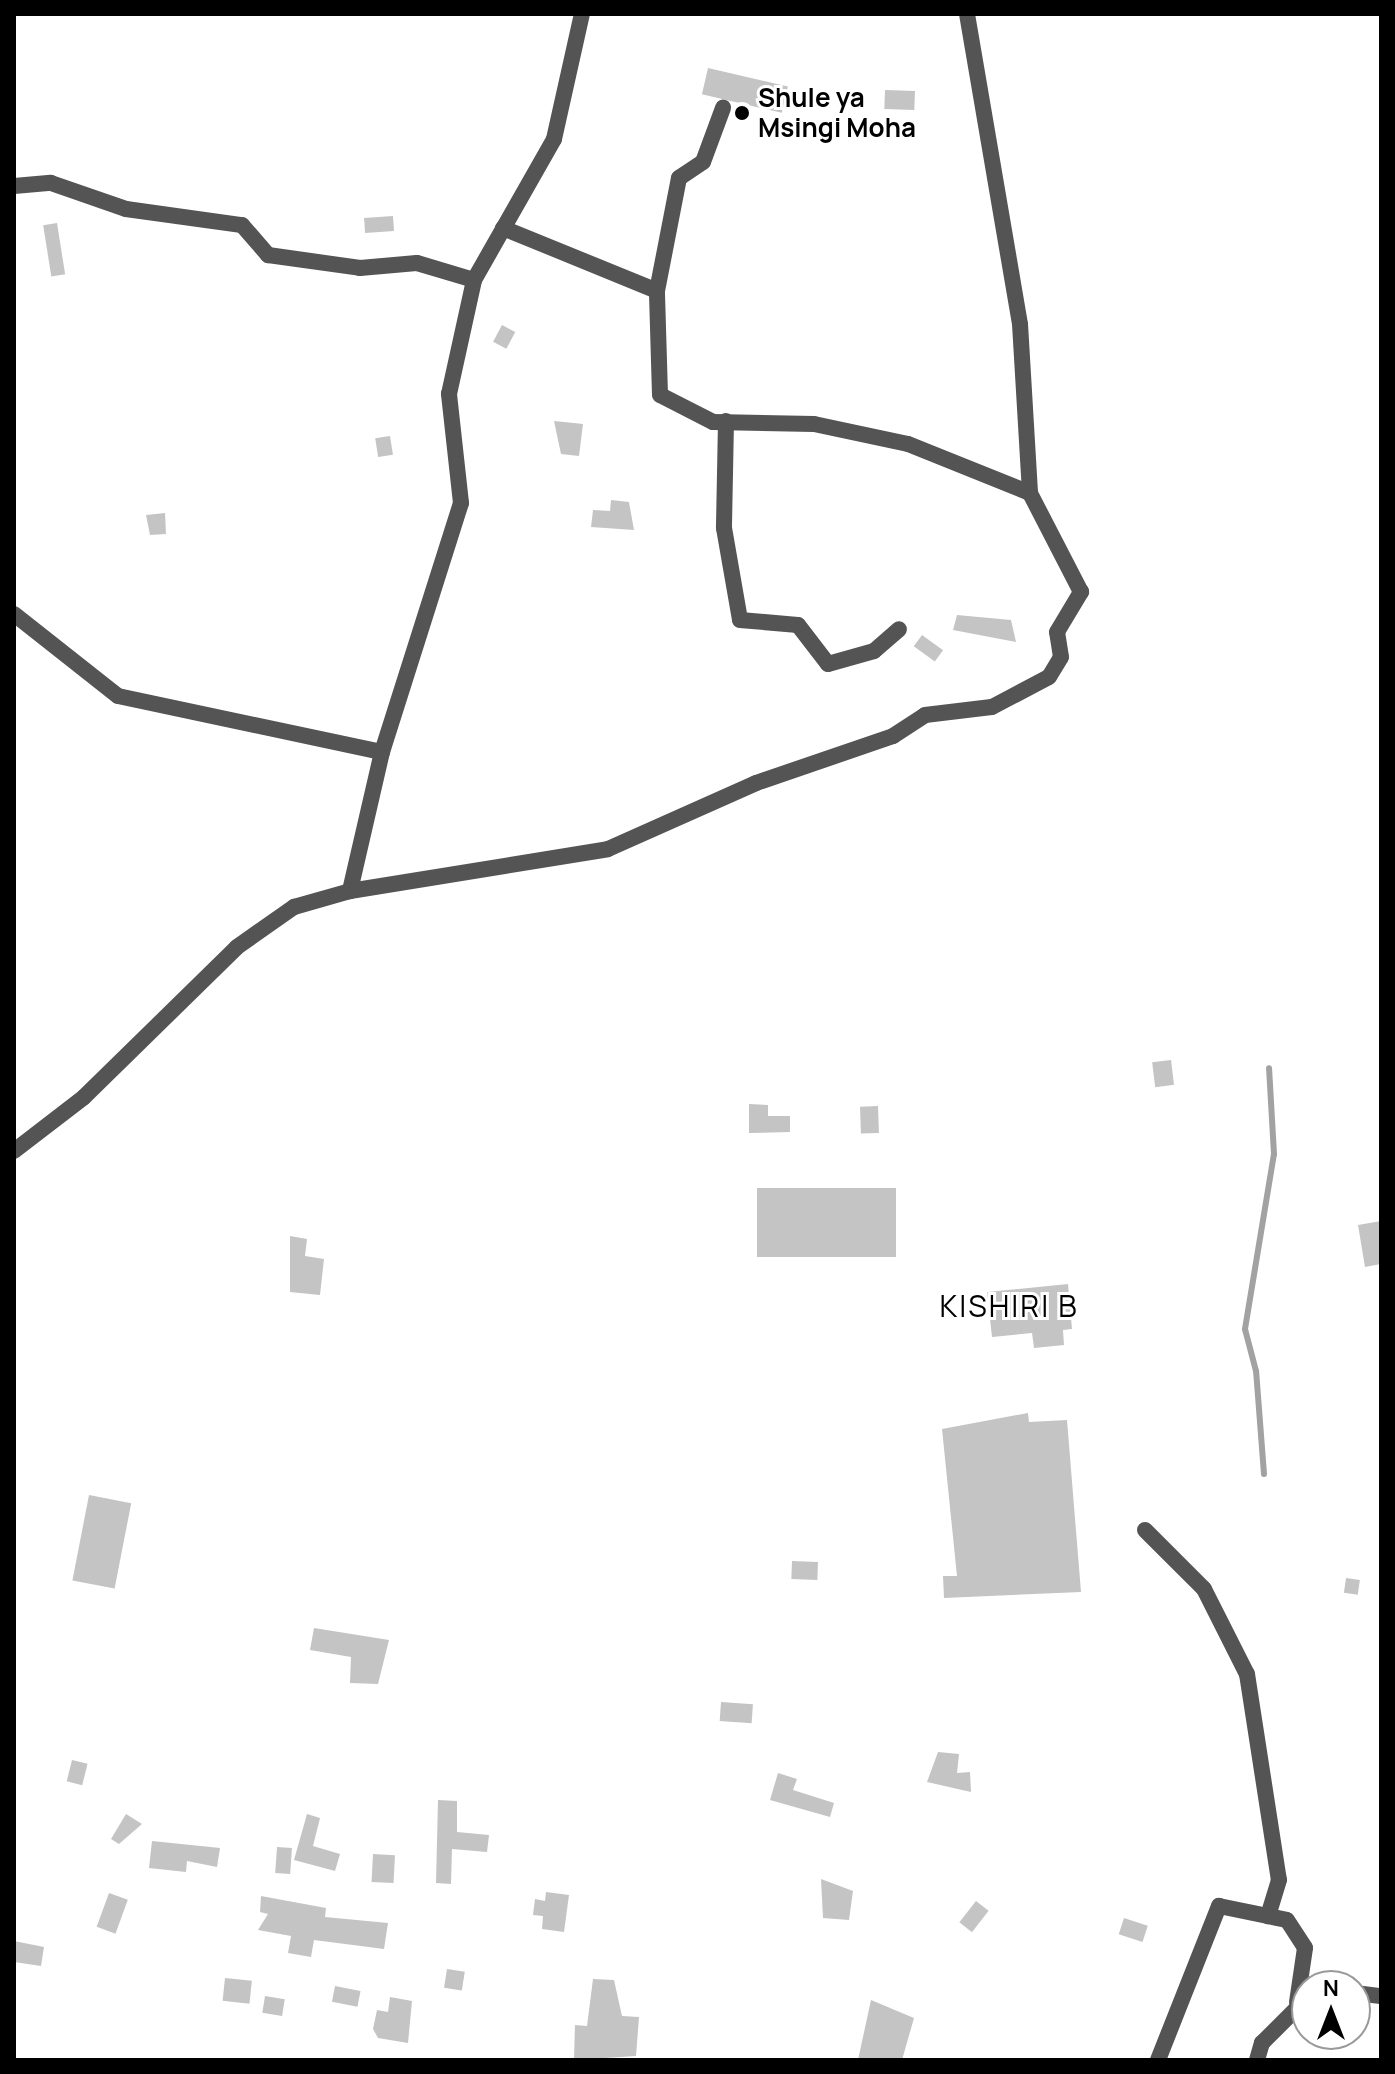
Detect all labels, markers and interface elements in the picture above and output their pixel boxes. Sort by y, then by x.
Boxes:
place label: Shule ya Msingi Moha [758,82,916,144]
marker: Shule ya Msingi Moha [733,104,751,122]
district label: KISHIRI B [939,1288,1079,1324]
north arrow [1291,1970,1371,2050]
text: N [1323,1973,1339,2003]

